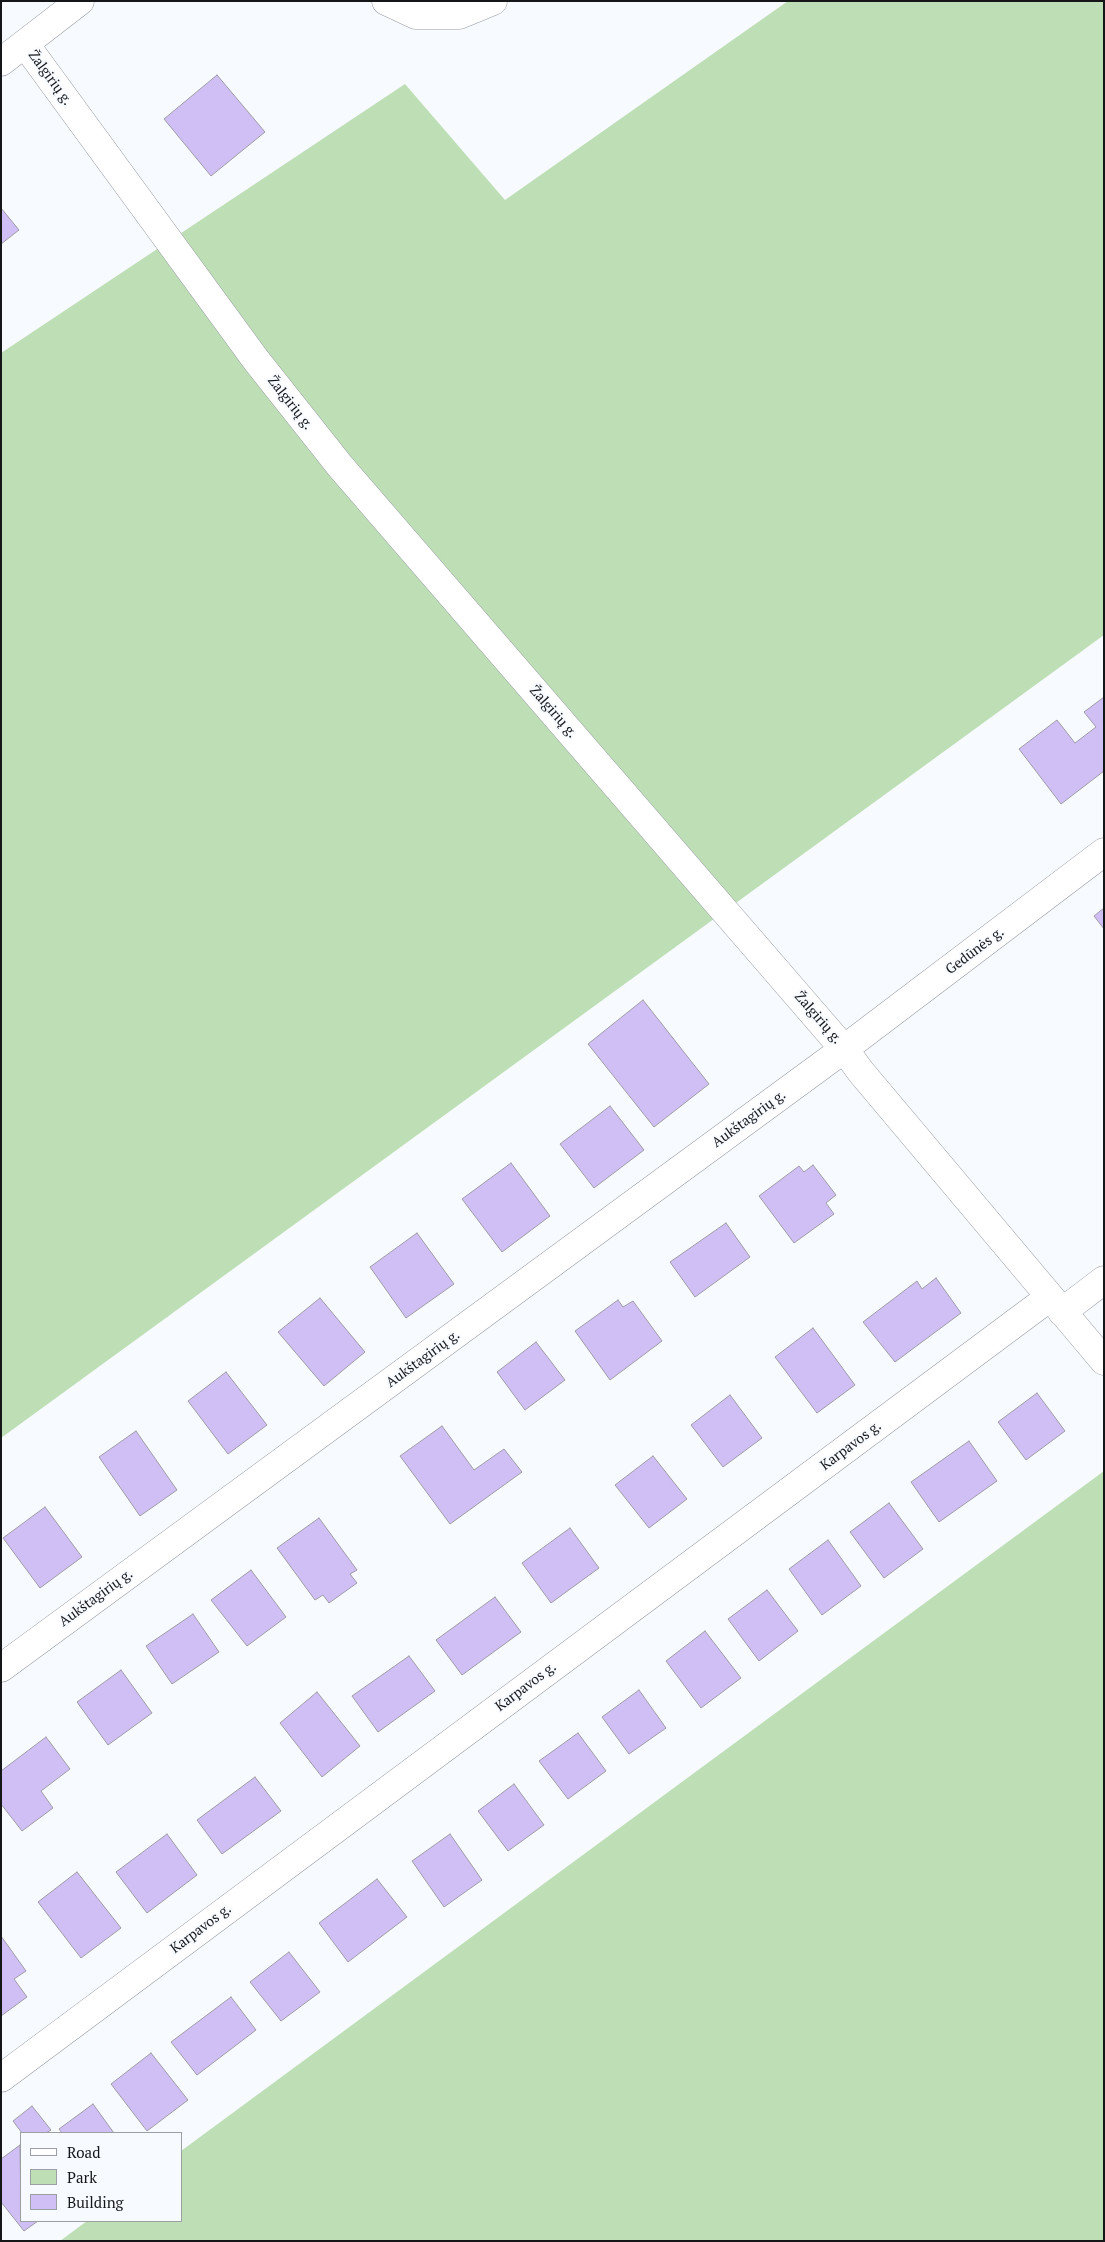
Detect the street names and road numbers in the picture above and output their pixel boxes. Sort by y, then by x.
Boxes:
street label: Žalgirių g. [24,47,76,109]
street label: Žalgirių g. [264,373,316,433]
street label: Žalgirių g. [526,682,580,742]
street label: Gedūnės g. [943,924,1007,978]
street label: Žalgirių g. [791,988,845,1048]
street label: Aukštagirių g. [709,1087,789,1151]
street label: Aukštagirių g. [383,1327,463,1391]
street label: Karpavos g. [817,1418,885,1474]
street label: Aukštagirių g. [56,1566,136,1630]
street label: Karpavos g. [492,1659,560,1715]
street label: Karpavos g. [167,1901,235,1957]

